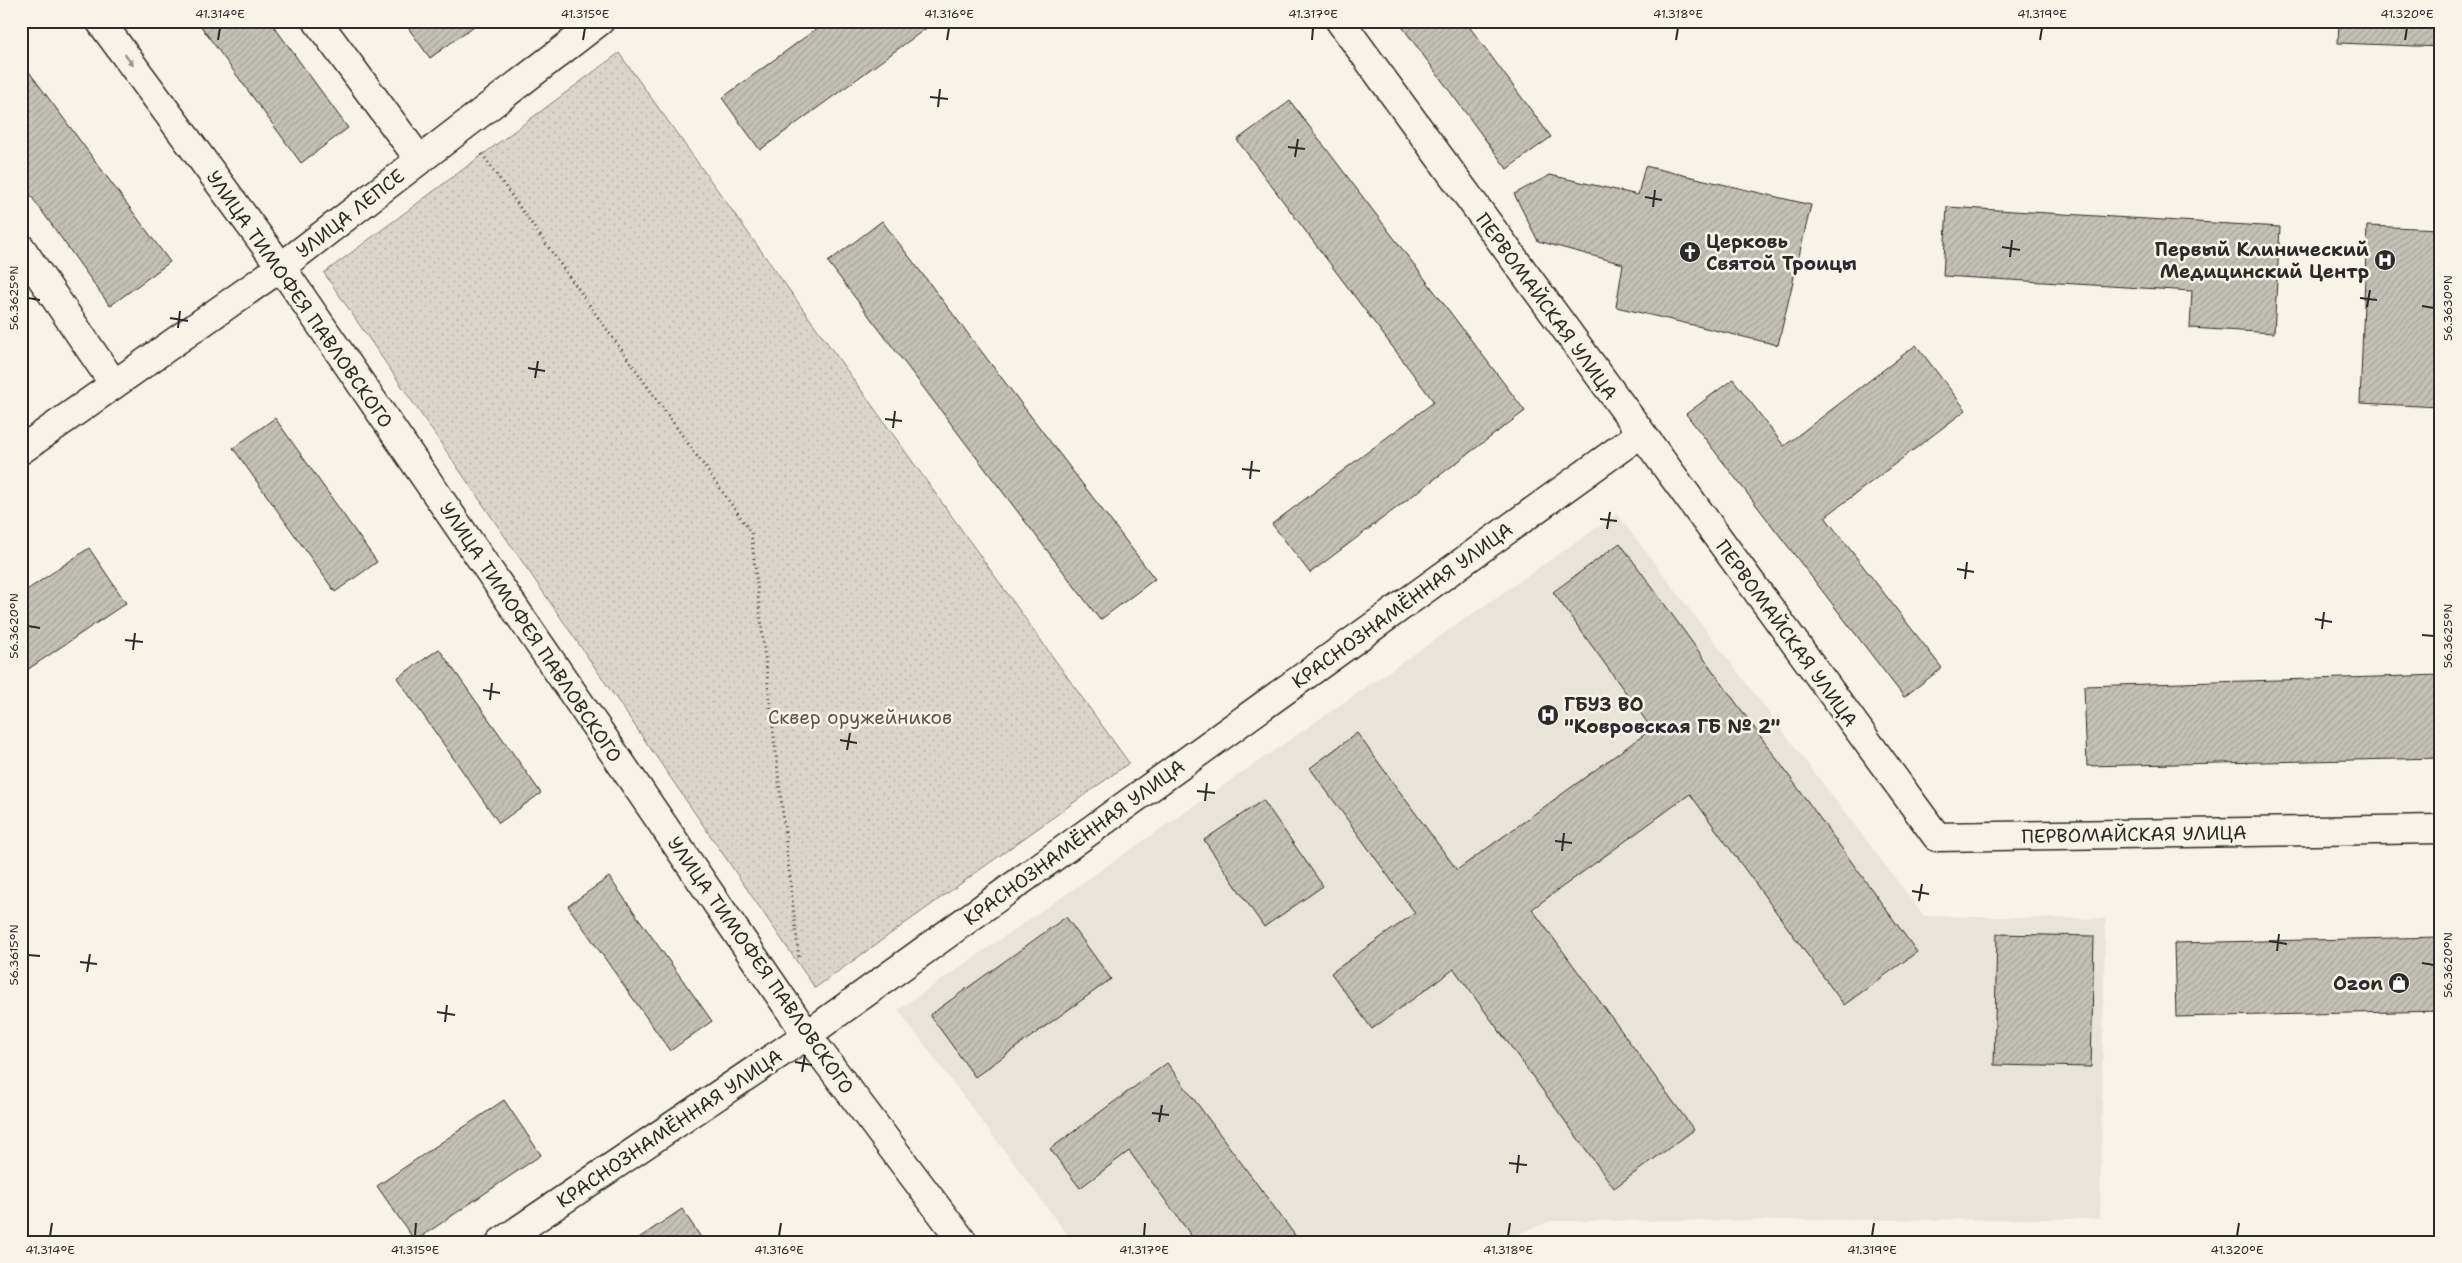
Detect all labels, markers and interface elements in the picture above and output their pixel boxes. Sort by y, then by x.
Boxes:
text: 41.314°E [195,6,245,22]
text: 41.315°E [561,6,609,22]
text: 41.316°E [924,6,974,22]
text: 41.317°E [1288,6,1338,22]
text: 41.318°E [1653,6,1703,22]
text: 41.319°E [2017,6,2067,22]
text: 41.320°E [2381,6,2433,22]
one-way arrow [123,54,133,67]
street label: УЛИЦА ЛЕПСЕ [291,163,410,264]
street label: УЛИЦА ТИМОФЕЯ ПАВЛОВСКОГО [201,166,398,433]
street label: ПЕРВОМАЙСКАЯ УЛИЦА [1470,208,1623,405]
place label: Церковь Святой Троицы [1706,229,1857,276]
place label: Первый Клинический Медицинский Центр [2155,237,2369,284]
church icon: Церковь Святой Троицы [1678,240,1702,264]
hospital icon: Первый Клинический Медицинский Центр [2373,248,2397,272]
text: 56.3625°N [6,266,22,330]
text: 56.3630°N [2440,275,2456,341]
street label: УЛИЦА ТИМОФЕЯ ПАВЛОВСКОГО [434,497,627,767]
street label: КРАСНОЗНАМЁННАЯ УЛИЦА [1287,517,1518,694]
street label: ПЕРВОМАЙСКАЯ УЛИЦА [1710,535,1863,732]
text: 56.3620°N [6,593,22,659]
text: 56.3625°N [2440,604,2456,668]
place label: ГБУЗ ВО "Ковровская ГБ № 2" [1564,692,1781,739]
hospital icon: ГБУЗ ВО "Ковровская ГБ № 2" [1536,703,1560,727]
park label: Сквер оружейников [768,705,952,730]
street label: КРАСНОЗНАМЁННАЯ УЛИЦА [959,754,1190,931]
street label: ПЕРВОМАЙСКАЯ УЛИЦА [2021,820,2247,849]
street label: УЛИЦА ТИМОФЕЯ ПАВЛОВСКОГО [662,832,859,1099]
text: 56.3615°N [6,924,22,986]
text: 56.3620°N [2440,932,2456,998]
place label: Ozon [2333,971,2383,996]
shop icon: Ozon [2387,971,2411,995]
street label: КРАСНОЗНАМЁННАЯ УЛИЦА [552,1043,787,1213]
text: 41.314°E [25,1242,75,1258]
text: 41.315°E [391,1242,439,1258]
text: 41.316°E [754,1242,804,1258]
text: 41.317°E [1119,1242,1169,1258]
text: 41.318°E [1483,1242,1533,1258]
text: 41.319°E [1847,1242,1897,1258]
text: 41.320°E [2211,1242,2263,1258]

